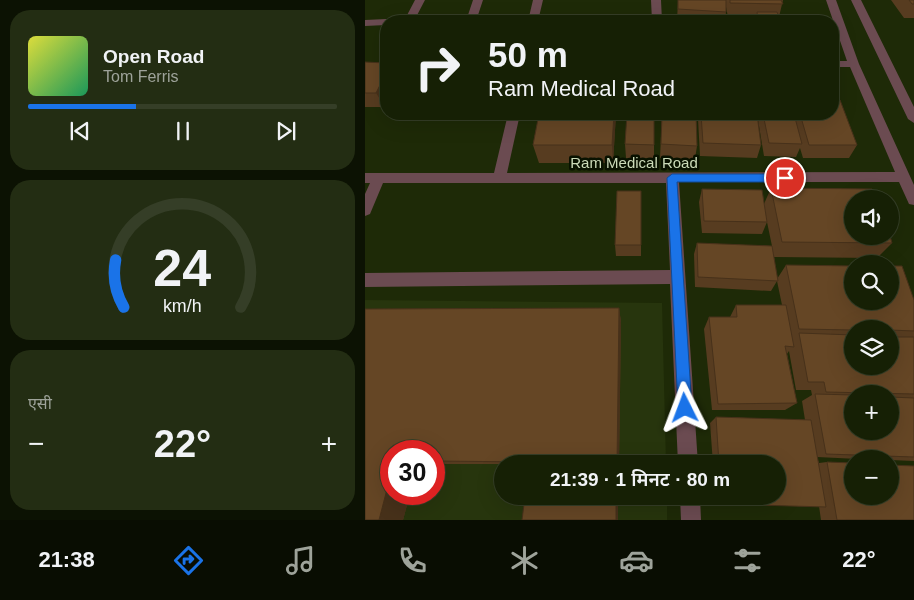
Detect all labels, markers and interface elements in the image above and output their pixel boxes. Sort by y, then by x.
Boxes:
icon: right [405,35,470,100]
text: 50 m [488,35,568,74]
text: Open Road [103,46,204,67]
text: Tom Ferris [103,68,179,85]
text: Ram Medical Road [488,76,675,101]
icon: previous [66,117,94,145]
icon: pause [169,117,197,145]
icon: next [272,117,300,145]
street label: Ram Medical Road [570,154,698,171]
pin [764,157,806,199]
icon: arrive [771,164,799,192]
map controls [844,190,899,505]
button: sound [844,190,899,245]
text: 24 [154,239,211,297]
button: search [844,255,899,310]
text: km/h [163,296,202,316]
button: layers [844,320,899,375]
position arrow [658,381,710,433]
button: + [844,385,899,440]
text: एसी [28,395,52,412]
text: 22° [154,423,211,465]
text: − [28,428,44,459]
text: + [321,428,337,459]
speed limit sign: 30 [380,440,445,505]
button: − [844,450,899,505]
text: 21:39 · 1 मिनट · 80 m [550,469,730,490]
icon: directions [171,543,206,578]
icon: music [283,543,318,578]
icon: phone [395,543,430,578]
icon: climate [507,543,542,578]
icon: car [619,543,654,578]
icon: filters [730,543,765,578]
text: 21:38 [38,547,95,572]
text: 22° [842,547,876,572]

